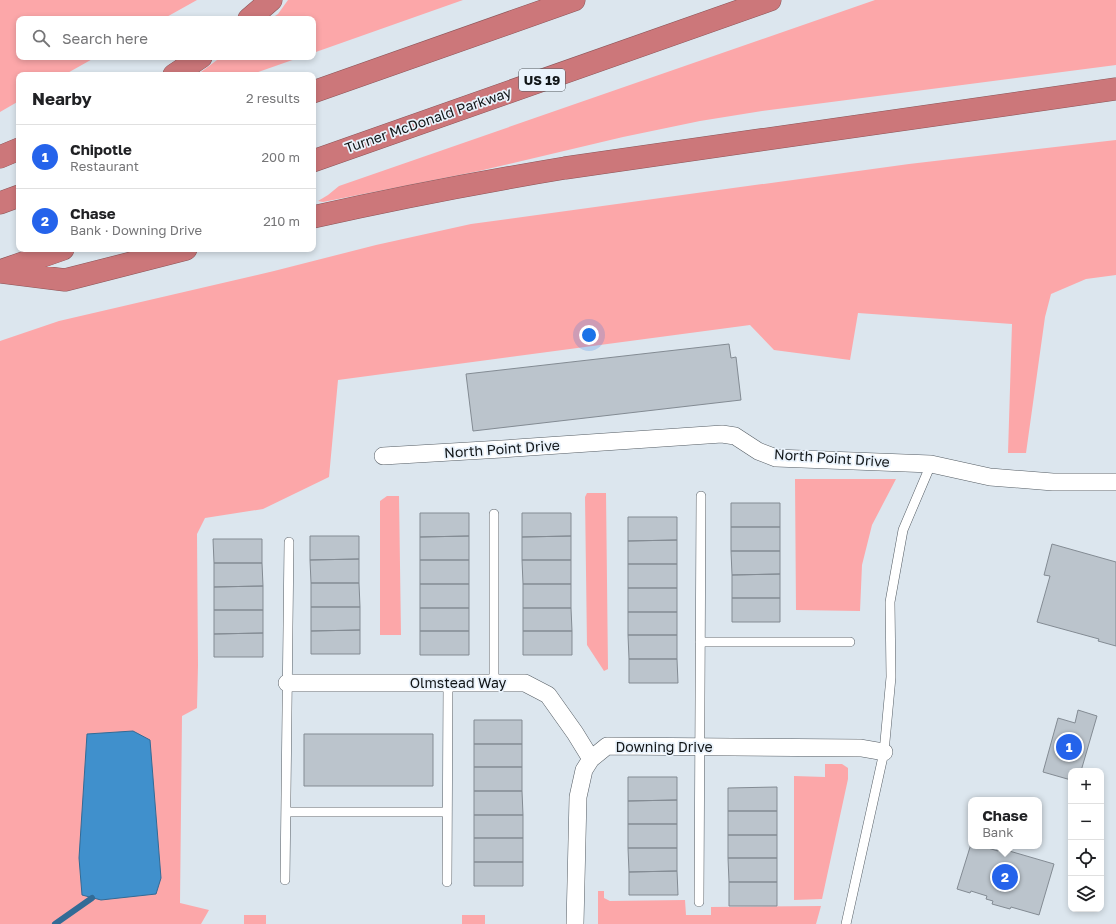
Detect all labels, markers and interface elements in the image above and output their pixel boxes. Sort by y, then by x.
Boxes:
search box [16,16,316,60]
icon: search [30,27,52,49]
text: Search here [62,29,148,47]
road number: US 19 [519,69,565,91]
street label: Turner McDonald Parkway [342,83,513,156]
text: Nearby [32,88,92,109]
text: 2 results [246,90,300,106]
text: Chipotle [70,140,132,158]
text: 1 [42,149,48,165]
text: 200 m [262,149,300,165]
text: Restaurant [70,158,139,174]
text: Chase [70,204,116,222]
text: 2 [41,213,49,229]
text: 210 m [263,213,300,229]
text: Bank · Downing Drive [70,222,202,238]
your location [579,325,599,345]
street label: North Point Drive [444,436,560,461]
street label: North Point Drive [774,445,890,470]
street label: Olmstead Way [410,674,507,691]
pin: 1 [1056,732,1082,762]
street label: Downing Drive [615,738,713,755]
map controls [1068,768,1104,912]
button: + [1068,768,1104,804]
popup [968,797,1042,849]
button: − [1068,804,1104,840]
text: Chase [982,806,1028,824]
text: Bank [982,824,1014,840]
button: locate [1068,840,1104,876]
pin: 2 [992,862,1018,892]
button: layers [1068,876,1104,912]

